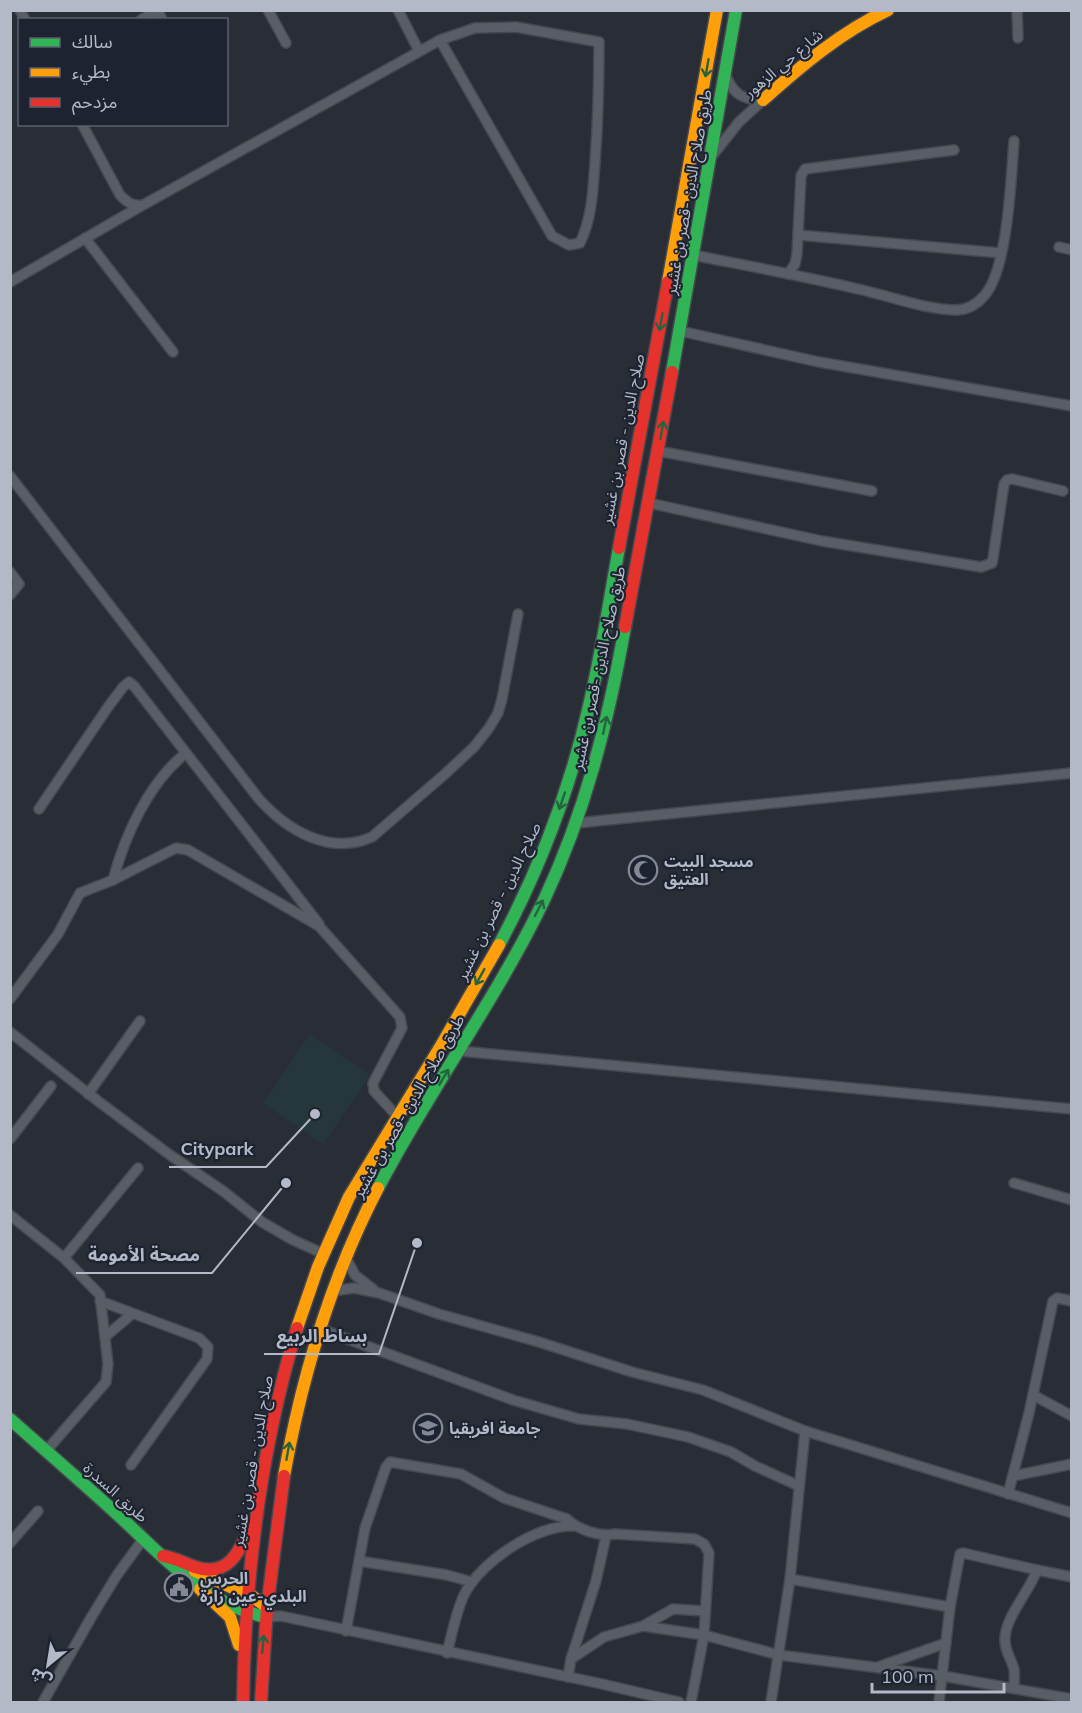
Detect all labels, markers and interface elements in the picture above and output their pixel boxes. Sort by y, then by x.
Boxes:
legend [18,18,228,126]
street label: شارع حي الزهور [739,24,829,105]
text: سالك [72,30,113,53]
one-way arrow [701,58,712,77]
text: بطيء [72,60,110,85]
street label: طريق صلاح الدين -قصر بن غشير [660,88,719,298]
text: مزدحم [72,90,117,115]
one-way arrow [655,312,666,331]
street label: صلاح الدين - قصر بن غشير [595,352,651,528]
one-way arrow [657,421,668,440]
street label: طريق صلاح الدين -قصر بن غشير [566,564,632,773]
one-way arrow [600,715,612,734]
one-way arrow [556,791,567,809]
street label: صلاح الدين - قصر بن غشير [451,819,548,986]
place label: مسجد البيت العتيق [664,851,754,890]
mosque icon: مسجد البيت العتيق [627,854,659,886]
one-way arrow [534,899,546,917]
one-way arrow [474,968,486,985]
street label: طريق صلاح الدين -قصر بن غشير [347,1011,471,1203]
one-way arrow [438,1069,450,1086]
callout: Citypark [169,1131,266,1167]
text: Citypark [180,1137,255,1160]
callout: مصحة الأمومة [76,1237,212,1273]
text: مصحة الأمومة [88,1243,200,1266]
callout: بساط الربيع [264,1318,379,1354]
text: بساط الربيع [276,1324,368,1349]
street label: صلاح الدين - قصر بن غشير [227,1374,280,1550]
school or university icon: جامعة افريقيا [412,1412,444,1444]
place label: جامعة افريقيا [449,1418,541,1438]
one-way arrow [283,1441,294,1461]
street label: طريق السدرة [79,1458,153,1527]
place label: الحرس البلدي-عين زارة [200,1568,307,1610]
public building icon: الحرس البلدي-عين زارة [163,1571,195,1603]
north arrow [18,1635,78,1695]
one-way arrow [258,1635,269,1655]
scale bar [872,1656,1004,1694]
text: ش [26,1664,55,1692]
text: 100 m [881,1665,934,1688]

